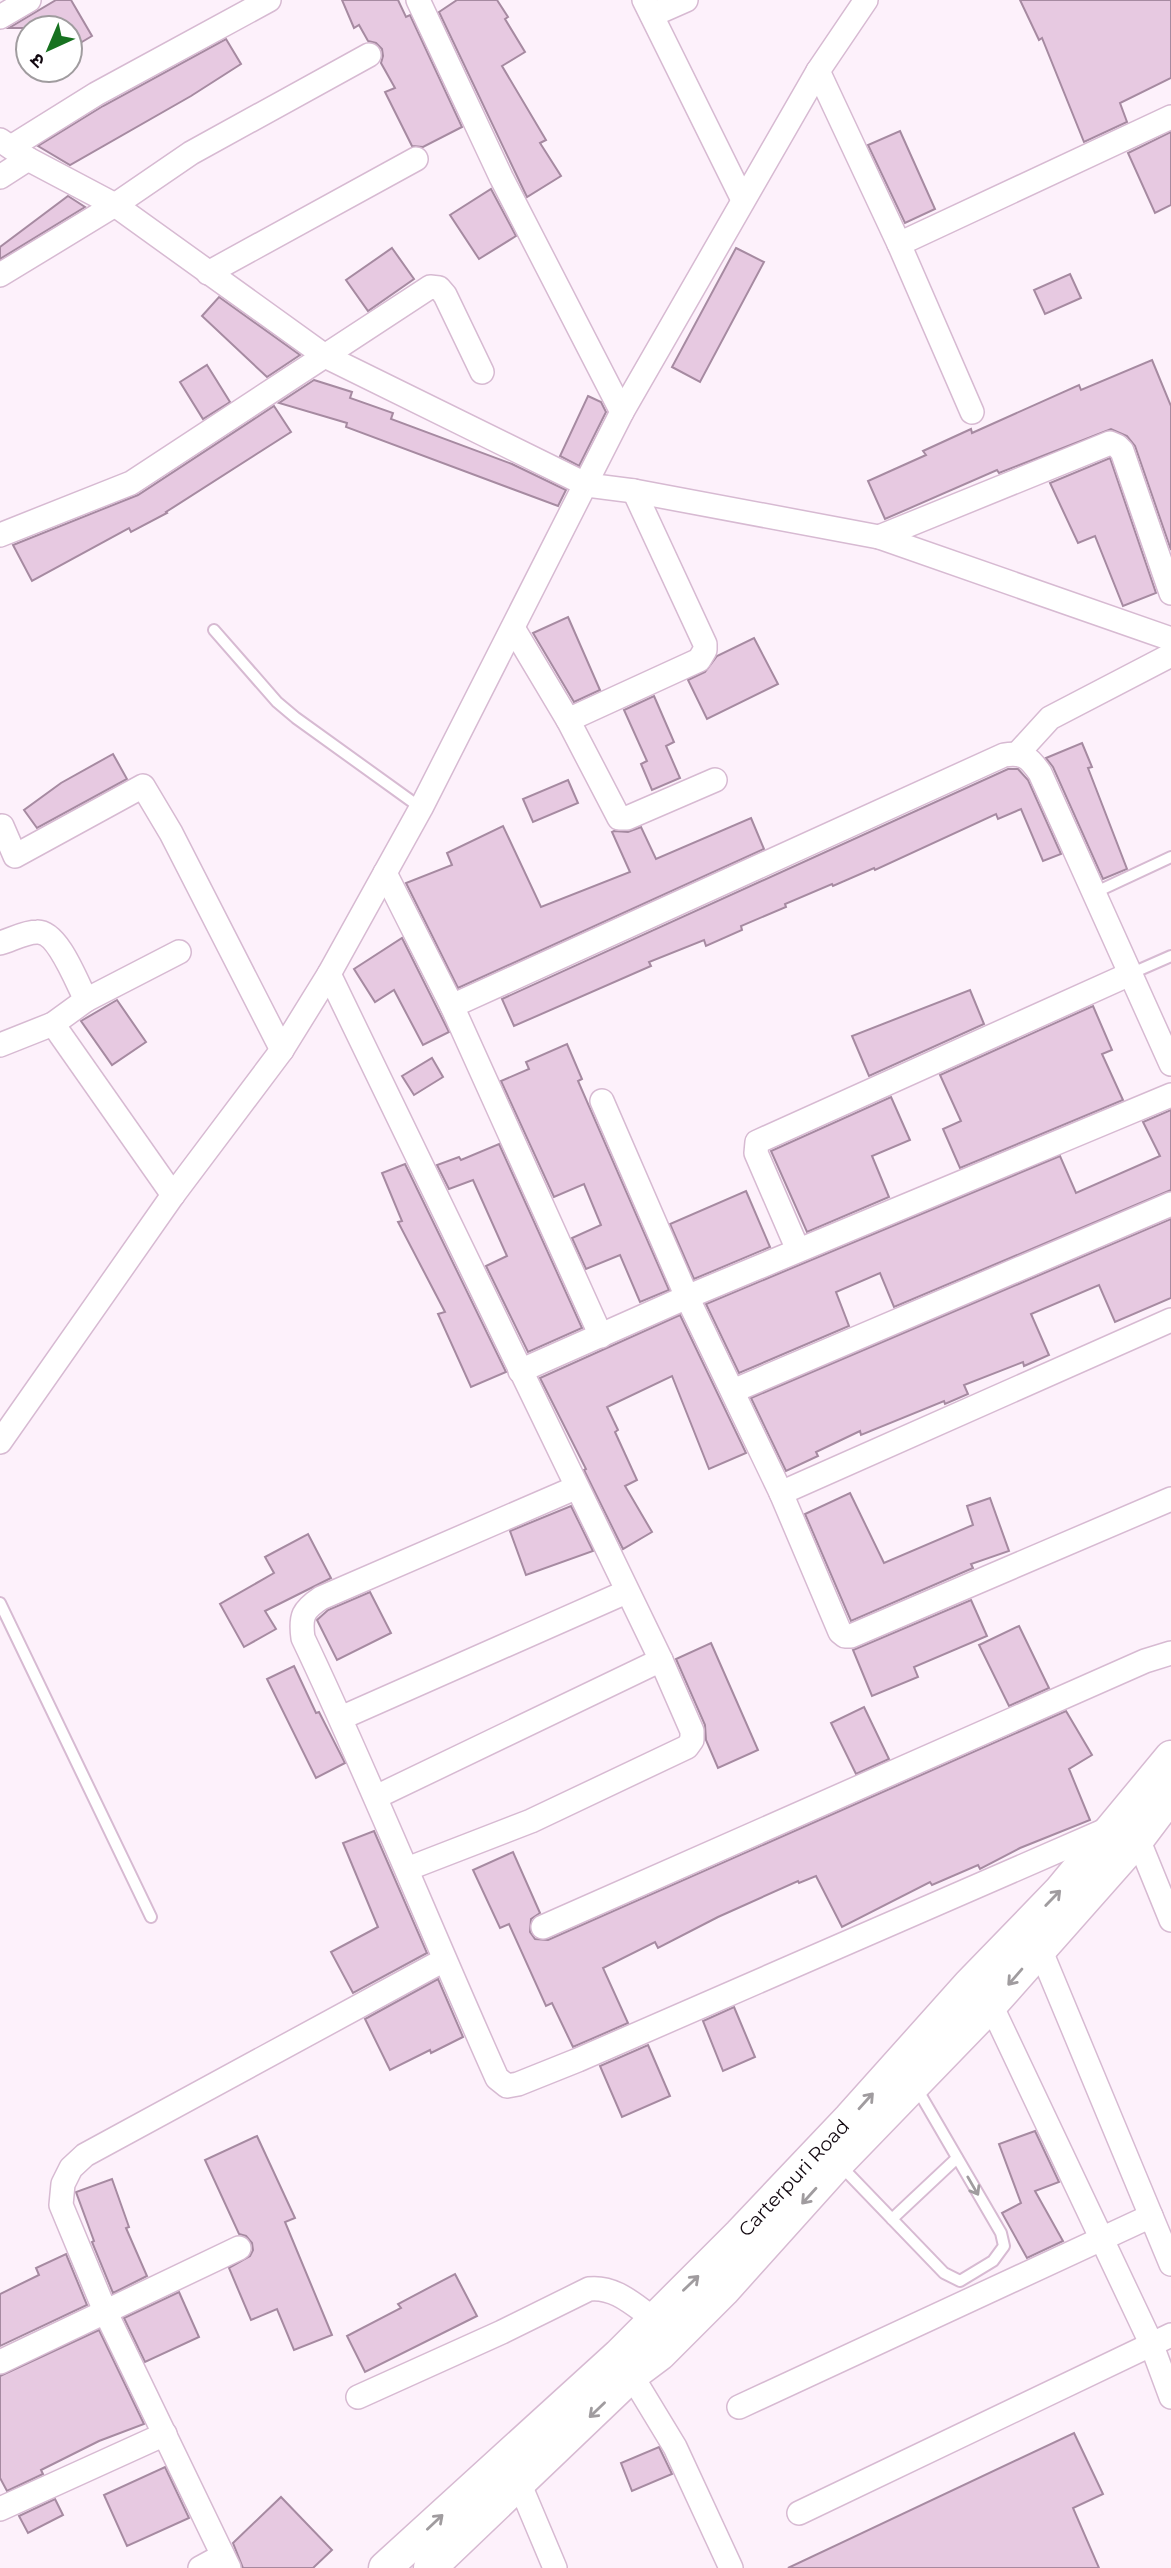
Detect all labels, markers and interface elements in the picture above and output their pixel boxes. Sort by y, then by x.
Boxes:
north arrow [14,14,84,84]
text: उ [25,48,50,73]
one-way arrow [1045,1890,1062,1907]
one-way arrow [1007,1968,1023,1986]
one-way arrow [857,2093,874,2110]
street label: Carterpuri Road [734,2115,854,2241]
one-way arrow [967,2175,981,2195]
one-way arrow [801,2187,817,2205]
one-way arrow [682,2274,699,2291]
one-way arrow [589,2401,606,2418]
one-way arrow [426,2513,443,2530]

